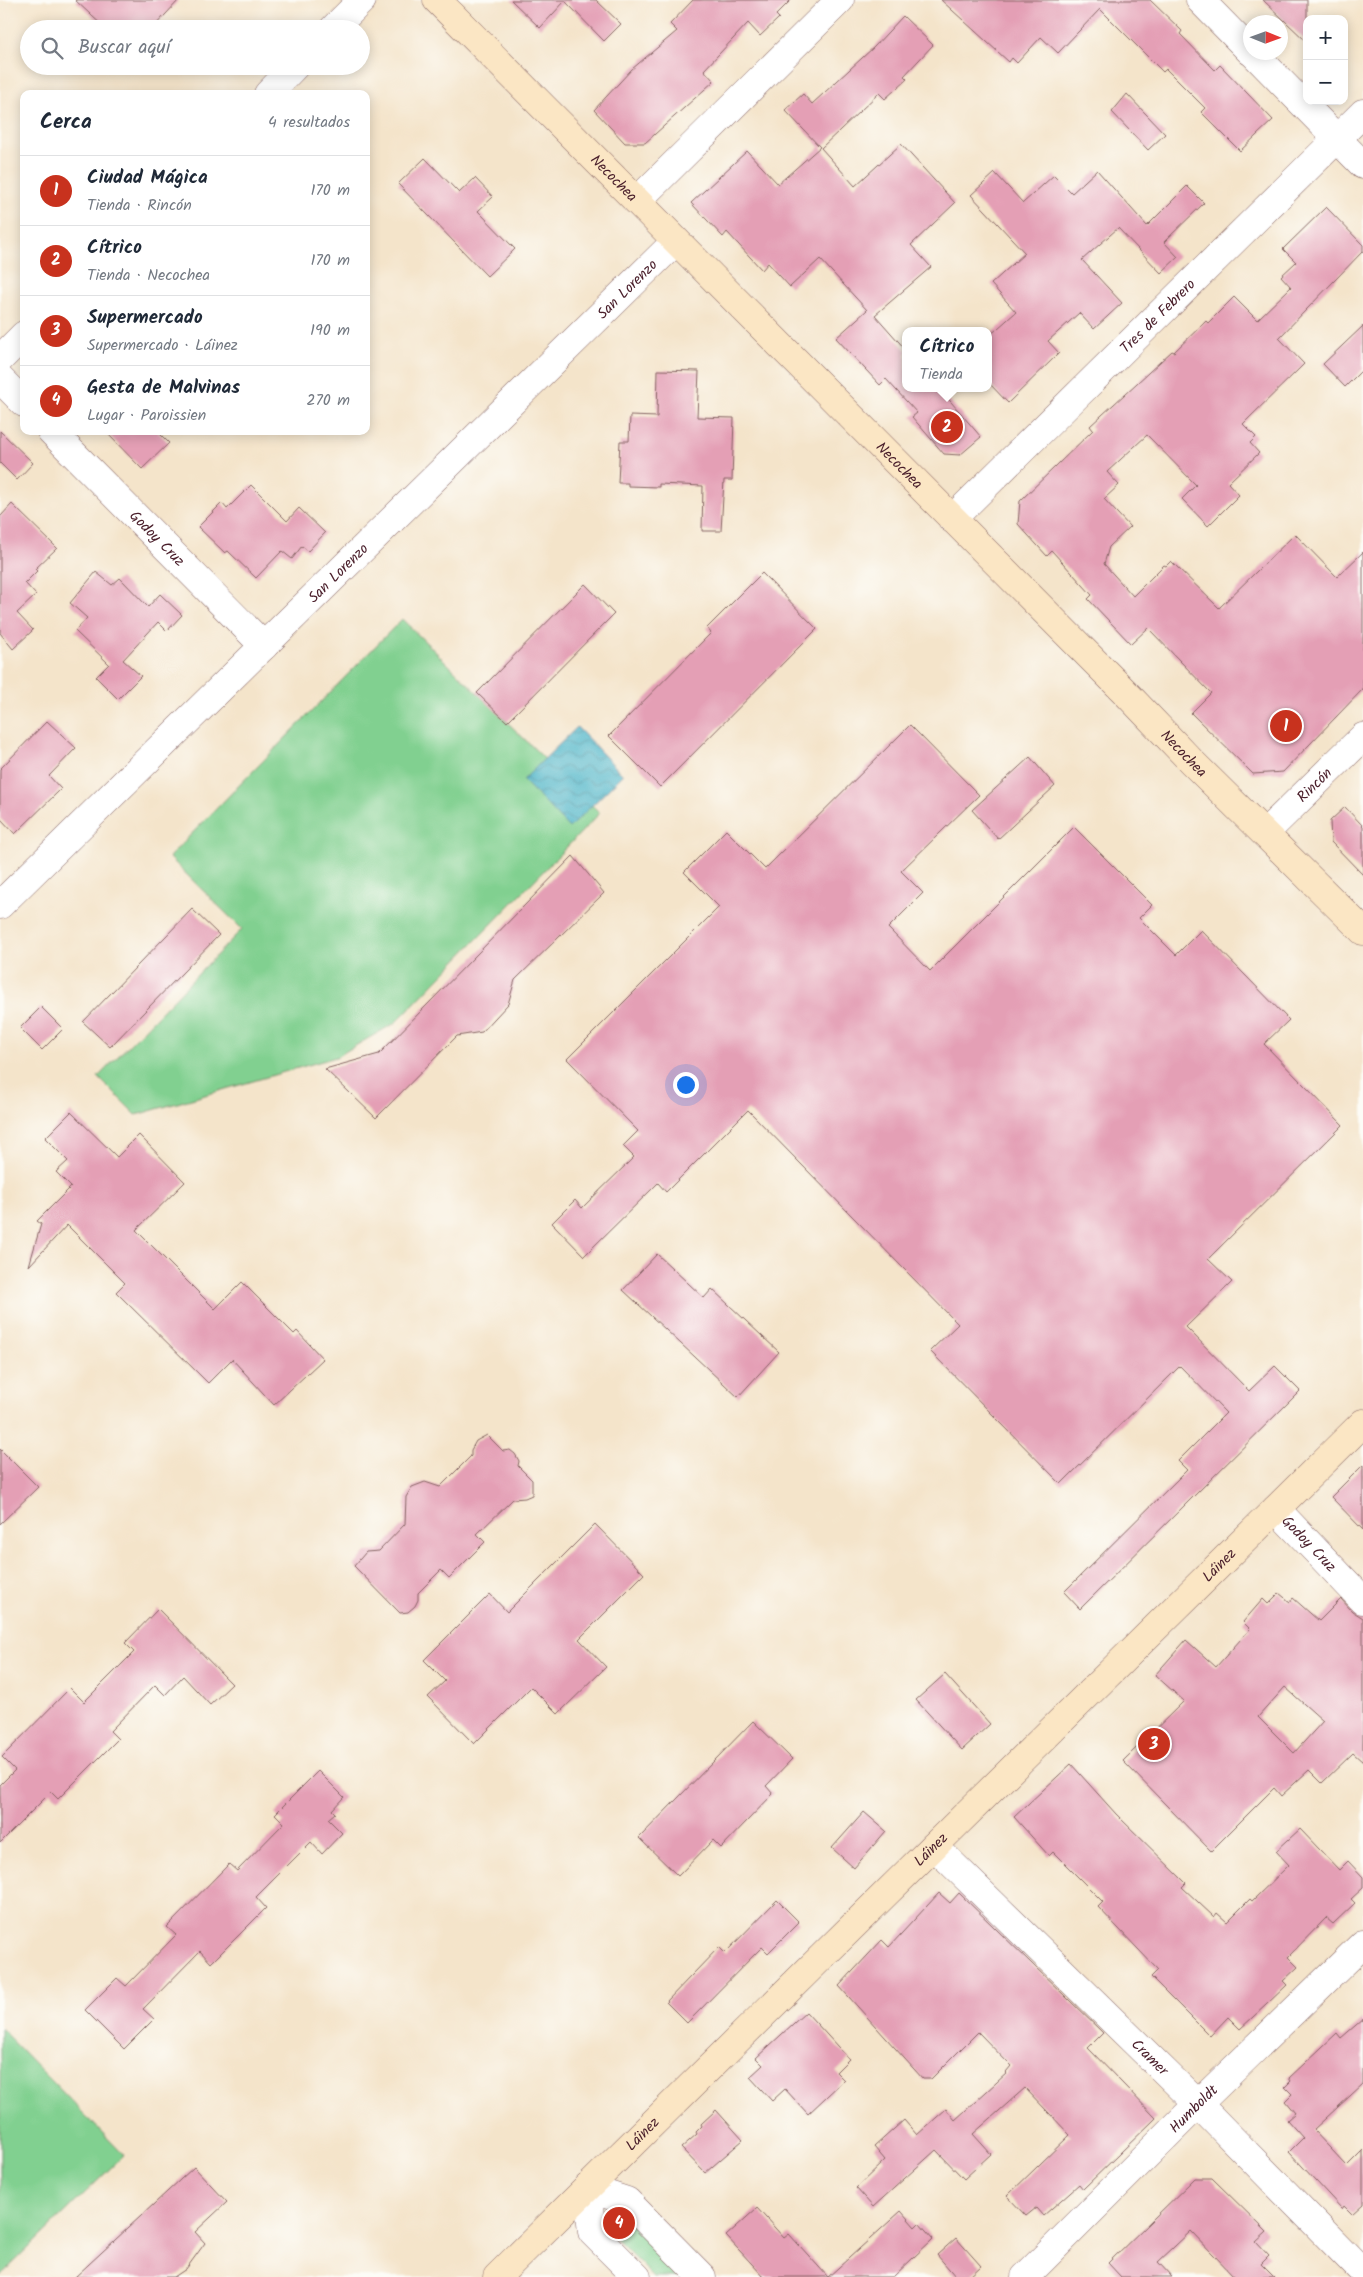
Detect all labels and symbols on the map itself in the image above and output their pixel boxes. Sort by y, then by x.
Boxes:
north arrow [1243,15,1288,60]
street label: Necochea [584,149,643,208]
street label: San Lorenzo [592,254,664,325]
street label: Tres de Febrero [1115,273,1202,360]
pin: 2 [931,408,963,446]
street label: Necochea [870,437,928,495]
street label: Godoy Cruz [123,505,190,573]
street label: San Lorenzo [303,538,375,609]
pin: 1 [1270,707,1302,745]
street label: Necochea [1154,725,1212,784]
street label: Rincón [1292,762,1338,809]
your location [673,1072,699,1098]
street label: Godoy Cruz [1275,1510,1342,1579]
street label: Láinez [1197,1543,1243,1588]
pin: 3 [1138,1725,1170,1763]
street label: Láinez [909,1827,954,1873]
street label: Cramer [1125,2034,1174,2083]
street label: Humboldt [1164,2079,1224,2139]
street label: Láinez [620,2112,666,2157]
pin: 4 [603,2204,635,2242]

